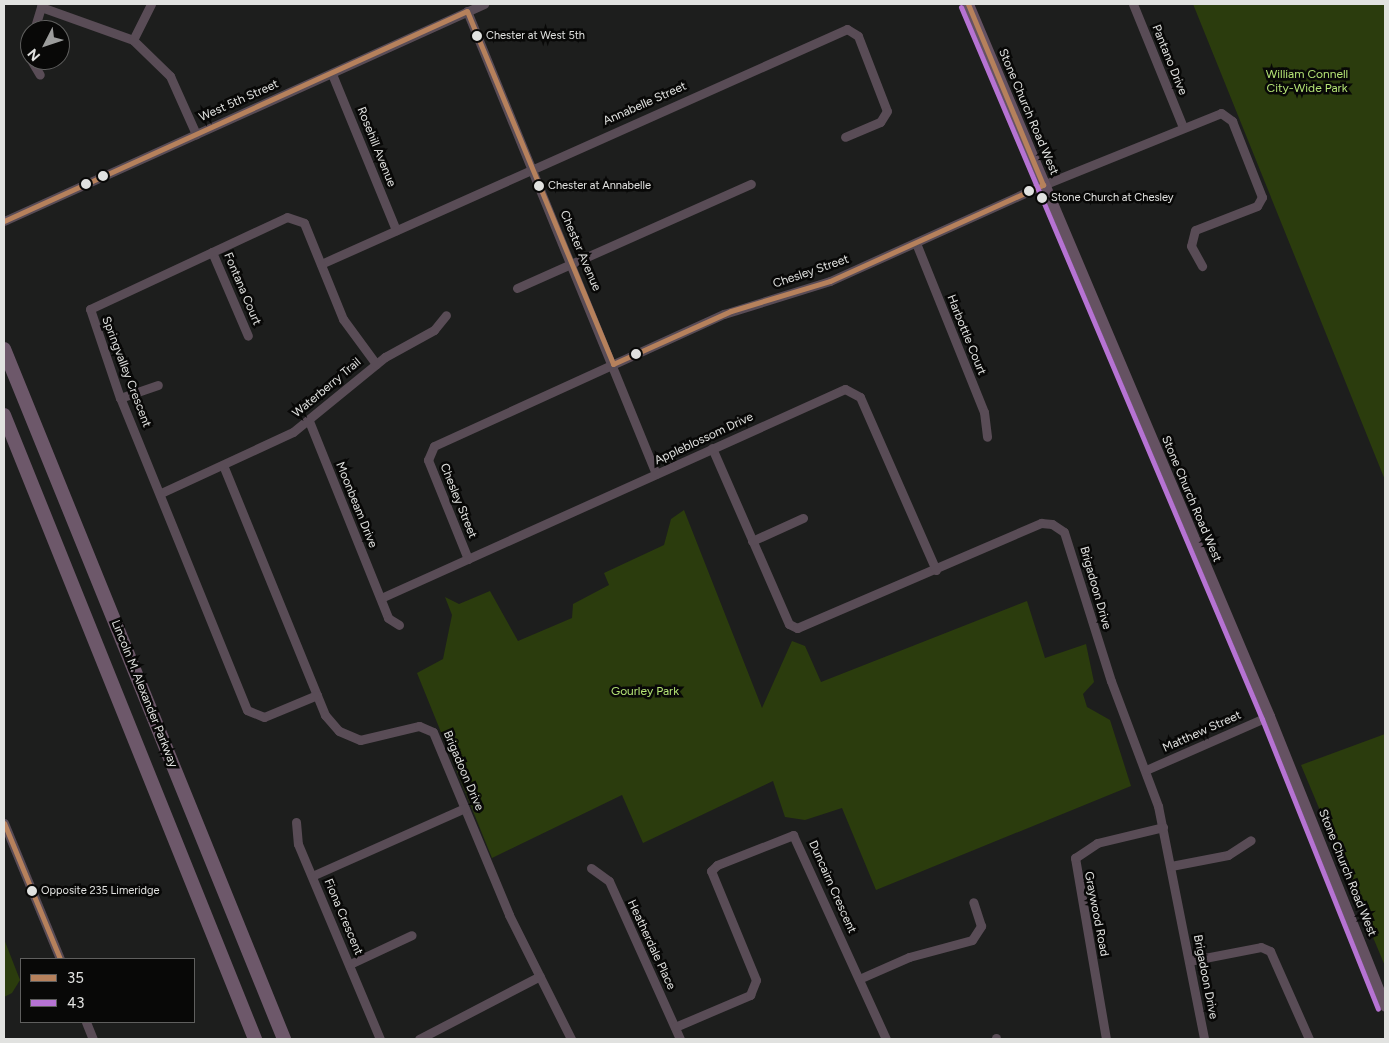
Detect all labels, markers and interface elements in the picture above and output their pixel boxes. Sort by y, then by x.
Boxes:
north arrow [20,20,70,70]
street label: Pantano Drive [1148,23,1190,97]
place label: Chester at West 5th [486,29,585,43]
marker: Chester at West 5th [472,31,482,41]
text: N [24,45,44,64]
street label: Stone Church Road West [995,47,1061,177]
park label: William Connell City-Wide Park [1266,68,1348,96]
street label: West 5th Street [197,77,281,125]
street label: Annabelle Street [601,79,689,129]
street label: Rosehill Avenue [353,105,399,189]
unlabelled marker [98,171,108,181]
unlabelled marker [81,179,91,189]
place label: Chester at Annabelle [548,179,651,193]
marker: Chester at Annabelle [534,181,544,191]
unlabelled marker [1024,186,1034,196]
place label: Stone Church at Chesley [1051,191,1174,205]
marker: Stone Church at Chesley [1037,193,1047,203]
street label: Chester Avenue [557,209,603,293]
street label: Fontana Court [220,251,264,327]
street label: Chesley Street [771,252,851,292]
street label: Harbottle Court [943,293,989,377]
street label: Springvalley Crescent [98,315,154,429]
unlabelled marker [631,349,641,359]
street label: Waterberry Trail [290,355,364,421]
street label: Appleblossom Drive [652,410,756,468]
street label: Stone Church Road West [1158,434,1224,564]
street label: Moonbeam Drive [332,460,380,550]
street label: Chesley Street [436,461,480,541]
street label: Brigadoon Drive [1076,545,1114,631]
street label: Lincoln M. Alexander Parkway [108,618,180,770]
park label: Gourley Park [611,685,679,699]
street label: Matthew Street [1161,708,1243,756]
street label: Brigadoon Drive [440,729,486,813]
street label: Stone Church Road West [1315,807,1379,939]
street label: Duncairn Crescent [805,838,859,936]
street label: Graywood Road [1081,870,1111,958]
street label: Fiona Crescent [321,877,365,957]
place label: Opposite 235 Limeridge [41,884,159,898]
marker: Opposite 235 Limeridge [27,886,37,896]
street label: Heatherdale Place [624,898,678,992]
street label: Brigadoon Drive [1190,934,1220,1020]
legend [20,958,195,1023]
text: 35 [67,969,84,987]
text: 43 [67,994,84,1012]

